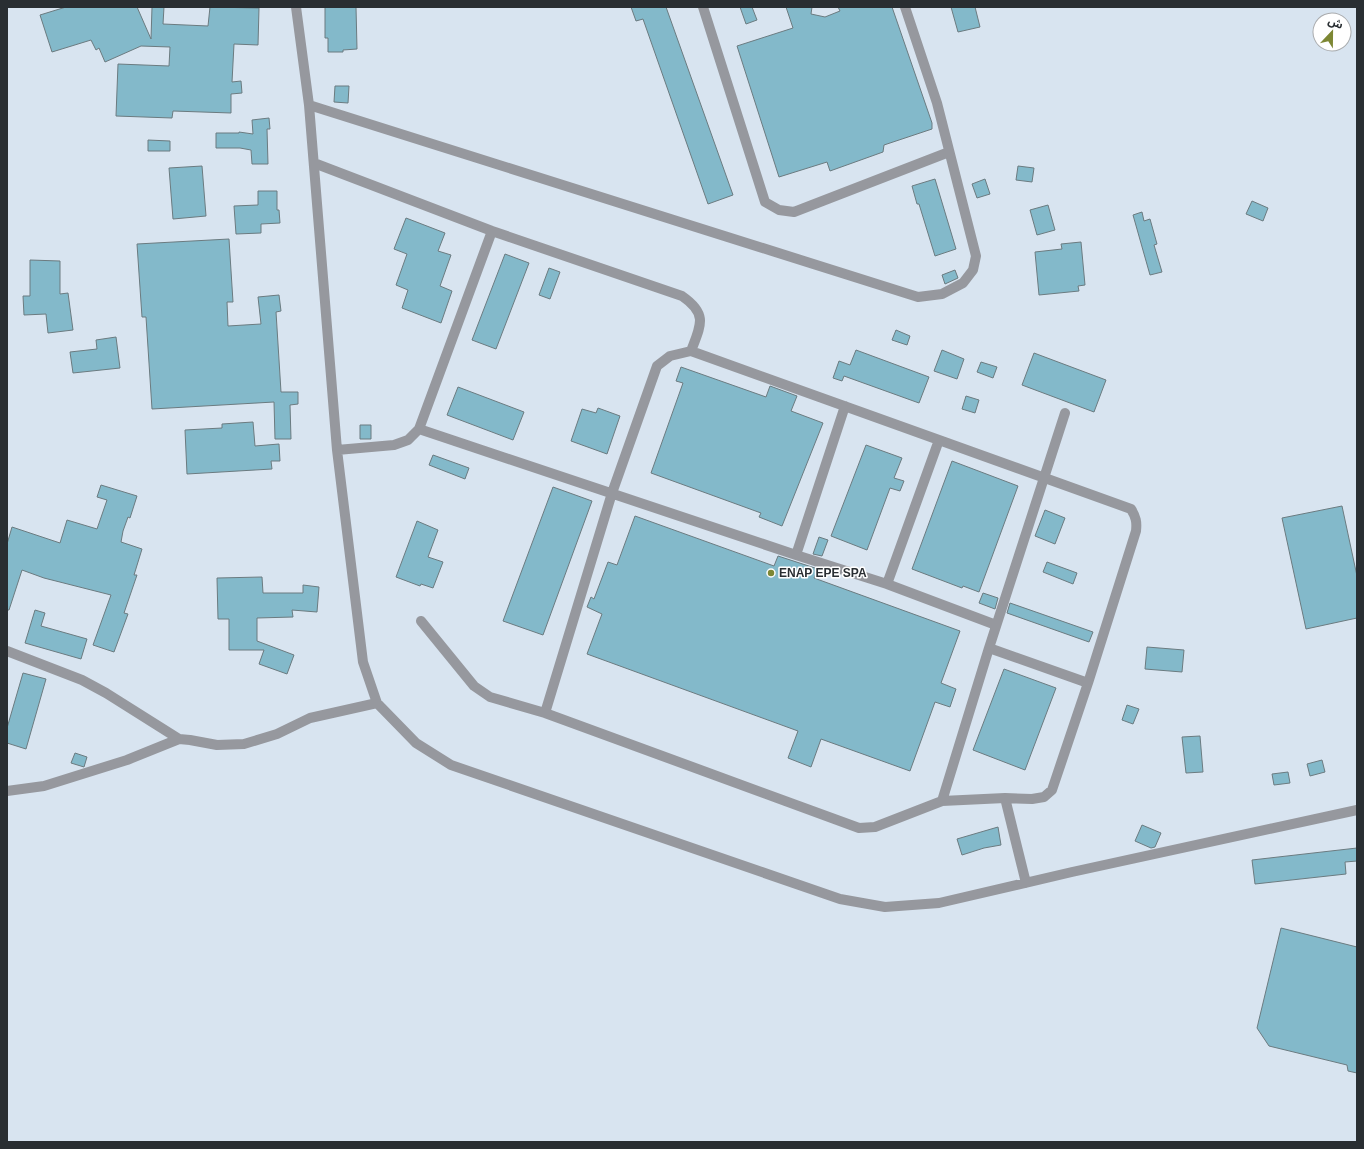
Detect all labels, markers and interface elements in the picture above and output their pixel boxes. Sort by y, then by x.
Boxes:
north arrow [1312,12,1352,52]
text: ش [1326,14,1345,32]
place label: ENAP EPE SPA [779,566,867,580]
marker: ENAP EPE SPA [766,568,776,578]

